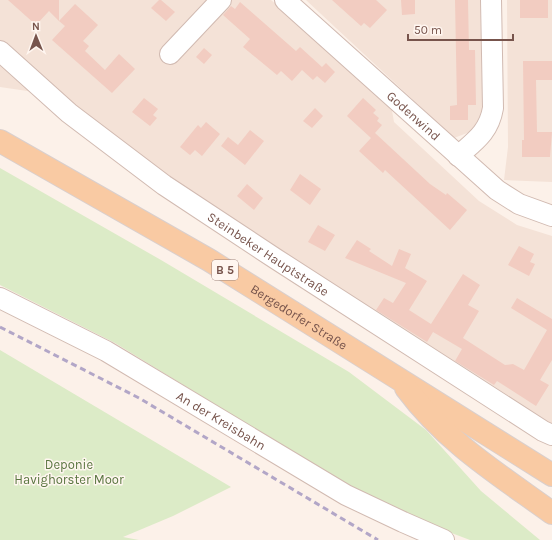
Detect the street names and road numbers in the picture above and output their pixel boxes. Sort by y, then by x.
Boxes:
street label: Godenwind [384,88,443,144]
street label: Steinbeker Hauptstraße [205,209,332,299]
road number: B 5 [212,260,238,280]
street label: Bergedorfer Straße [248,281,350,353]
street label: An der Kreisbahn [174,388,268,453]

